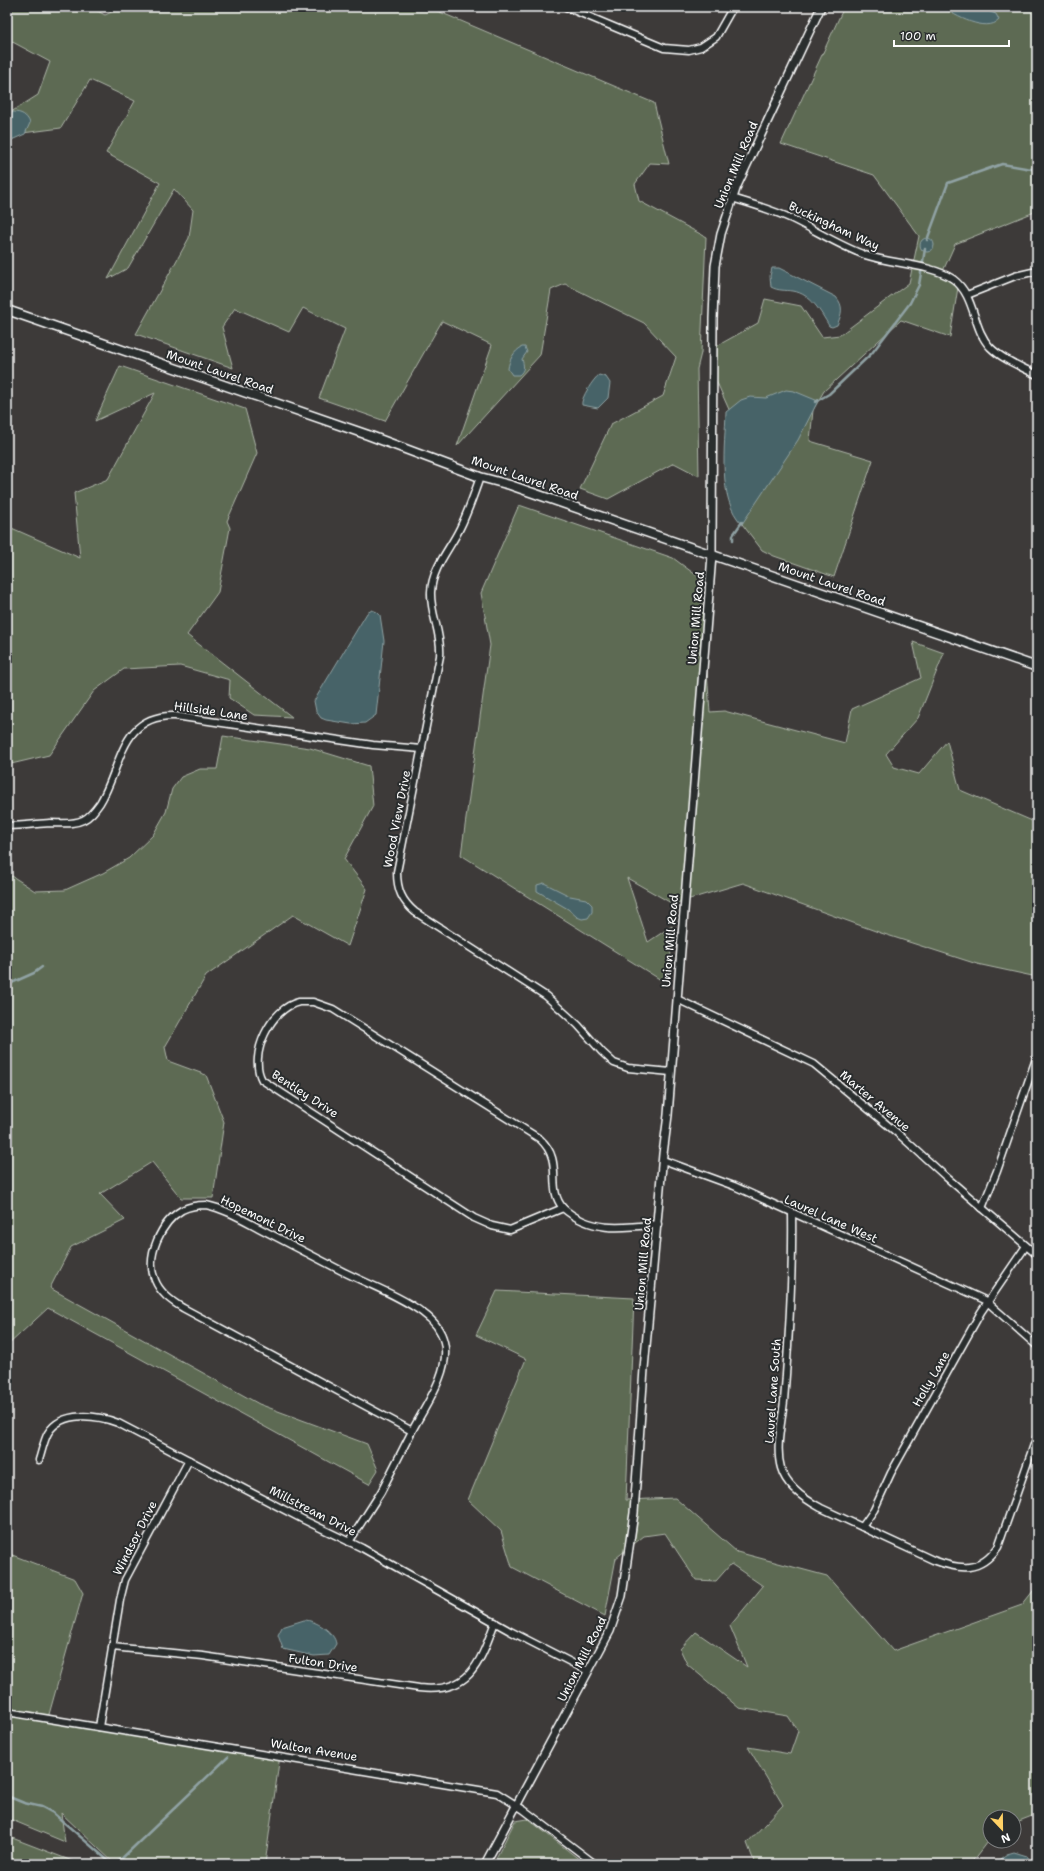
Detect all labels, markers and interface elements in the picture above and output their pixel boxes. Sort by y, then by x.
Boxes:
scale bar [894,22,1009,48]
text: 100 m [900,28,936,44]
street label: Union Mill Road [710,119,762,211]
street label: Buckingham Way [786,198,882,254]
street label: Mount Laurel Road [164,346,276,398]
street label: Mount Laurel Road [469,452,581,504]
street label: Mount Laurel Road [776,558,888,610]
street label: Union Mill Road [684,570,708,665]
street label: Hillside Lane [173,698,249,724]
street label: Wood View Drive [380,769,414,869]
street label: Union Mill Road [658,893,682,988]
street label: Bentley Drive [269,1066,342,1122]
street label: Marter Avenue [836,1067,914,1135]
street label: Hopemont Drive [218,1191,308,1247]
street label: Laurel Lane West [782,1191,880,1247]
street label: Union Mill Road [631,1216,655,1311]
street label: Laurel Lane South [761,1338,785,1444]
street label: Holly Lane [909,1348,953,1410]
street label: Millstream Drive [267,1482,360,1540]
street label: Windsor Drive [109,1498,161,1578]
street label: Union Mill Road [554,1613,610,1704]
street label: Fulton Drive [287,1650,359,1676]
street label: Walton Avenue [269,1735,359,1765]
north arrow [982,1809,1022,1849]
text: N [998,1829,1012,1847]

